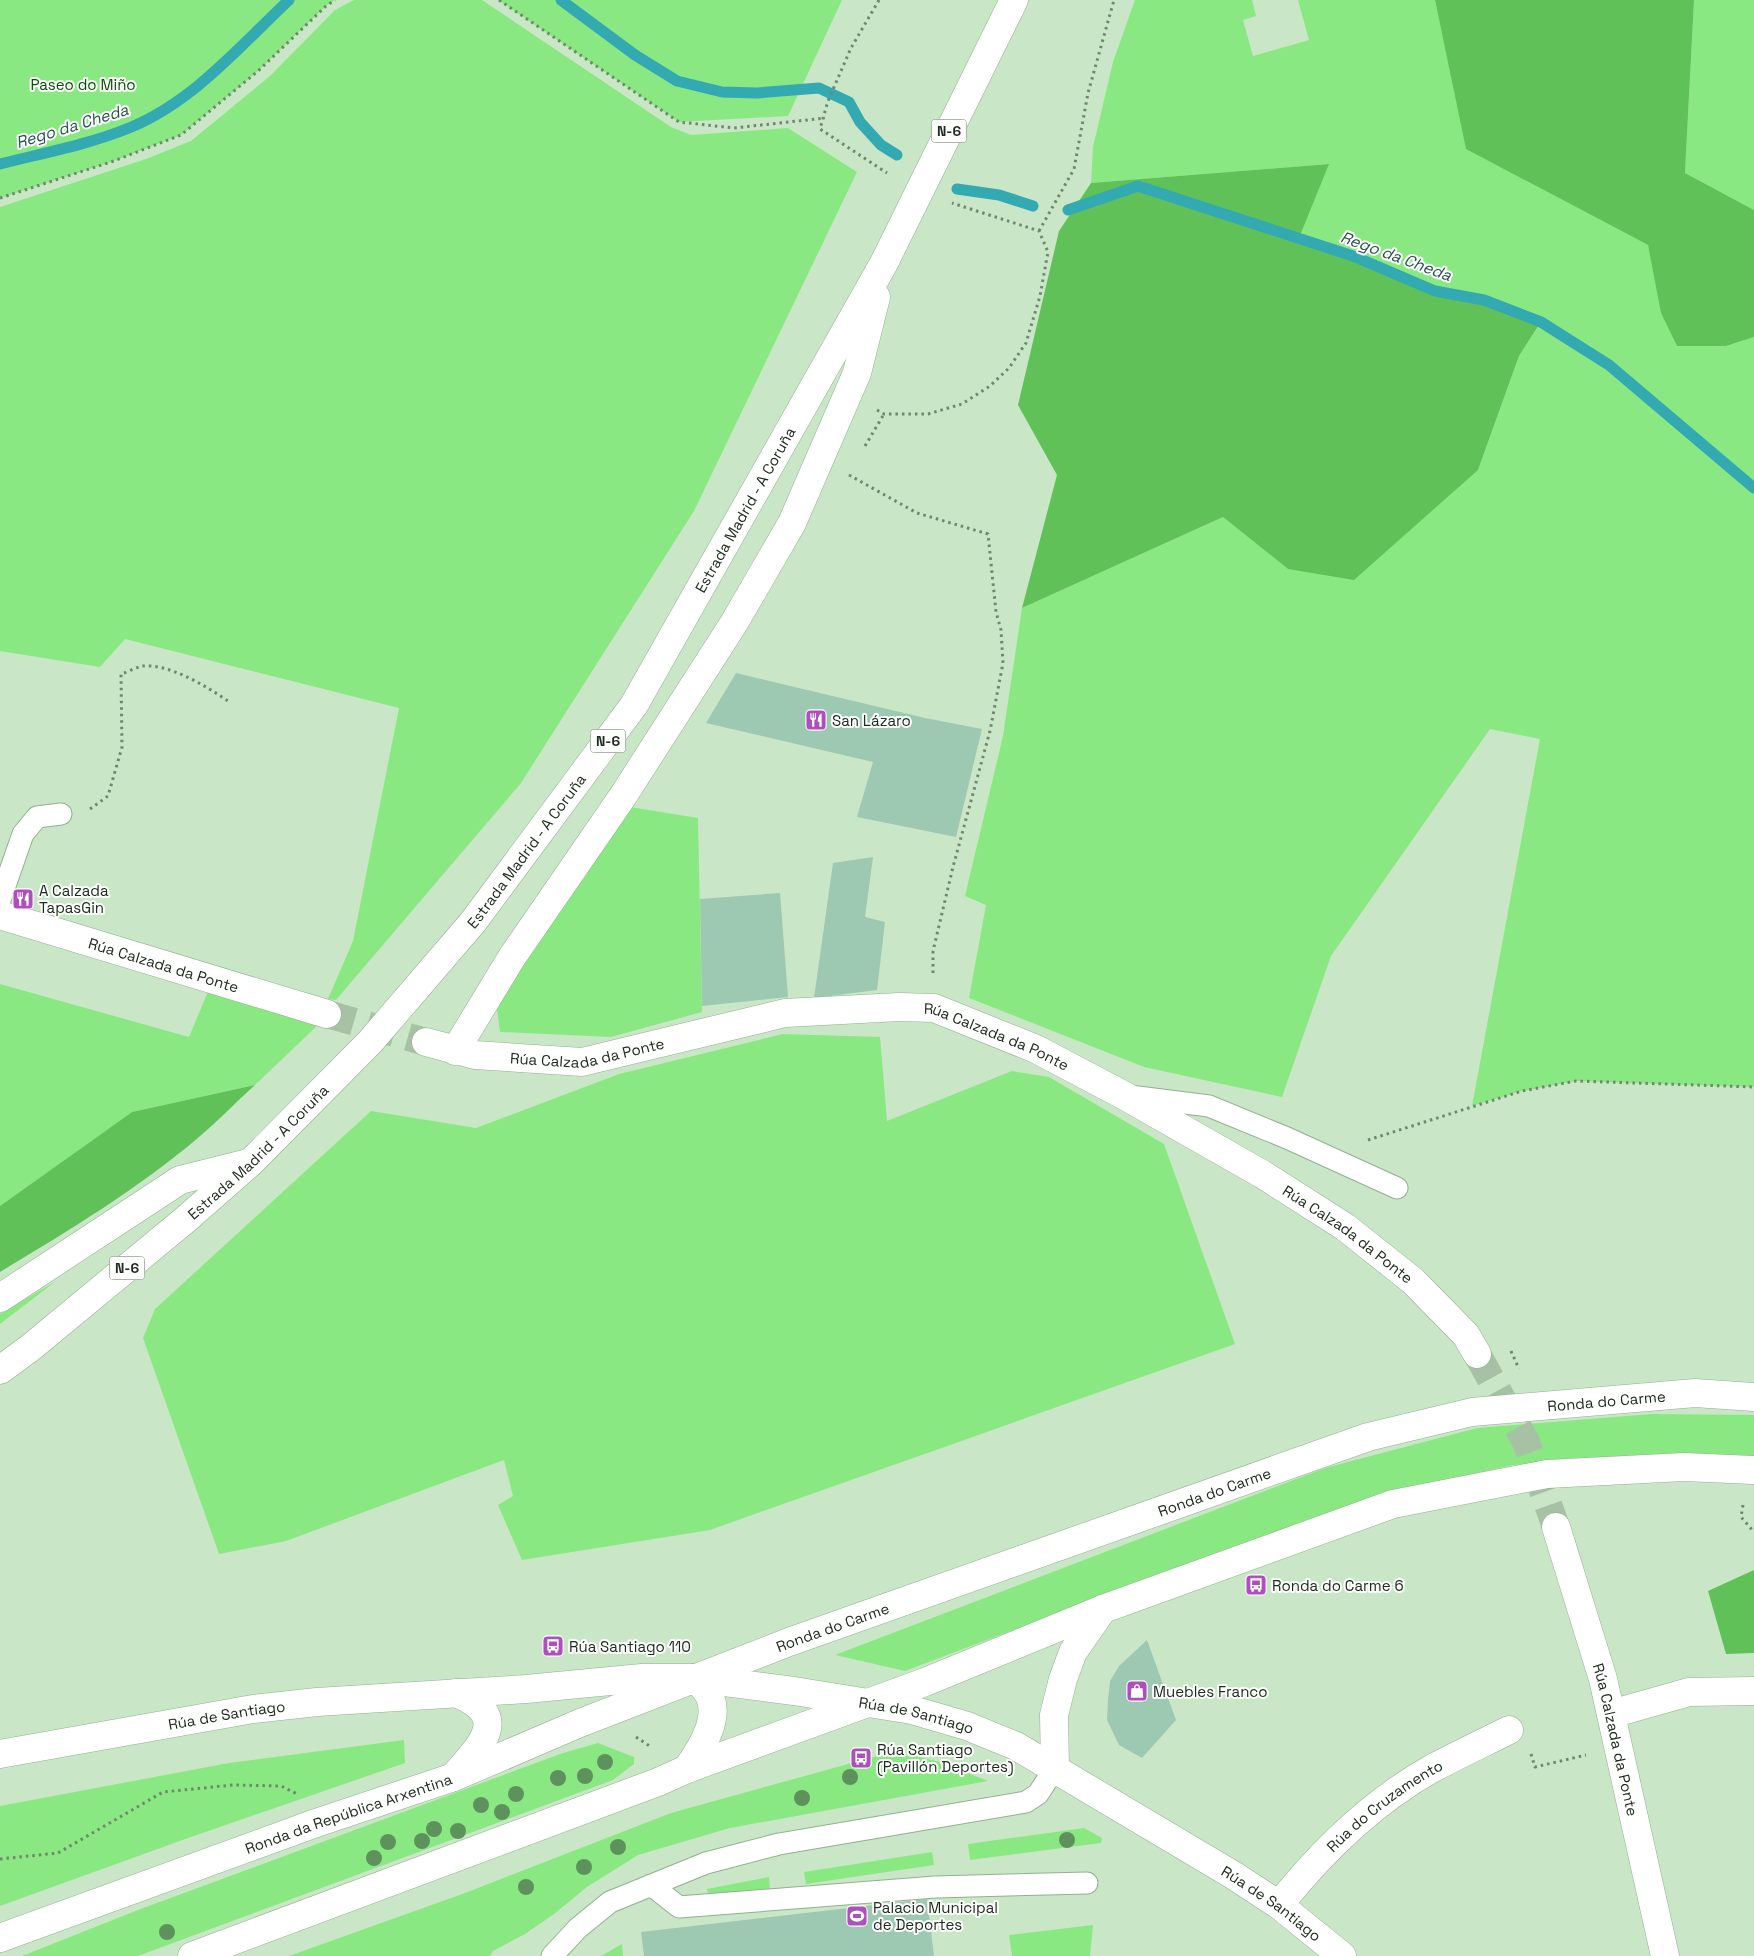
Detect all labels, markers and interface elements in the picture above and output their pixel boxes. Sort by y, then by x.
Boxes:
park label: Paseo do Miño [30,75,136,94]
water label: Rego da Cheda [13,99,132,153]
road number: N-6 [932,120,966,142]
water label: Rego da Cheda [1338,226,1455,286]
street label: Estrada Madrid - A Coruña [690,423,799,596]
restaurant icon: San Lázaro [804,708,828,732]
place label: San Lázaro [832,711,911,730]
road number: N-6 [590,729,626,752]
street label: Estrada Madrid - A Coruña [463,770,590,932]
place label: A Calzada TapasGin [39,881,109,917]
restaurant icon: A Calzada TapasGin [11,887,35,911]
street label: Rúa Calzada da Ponte [86,933,241,996]
street label: Rúa Calzada da Ponte [924,998,1073,1074]
street label: Rúa Calzada da Ponte [509,1033,666,1072]
street label: Estrada Madrid - A Coruña [183,1080,332,1223]
street label: Rúa Calzada da Ponte [1279,1180,1417,1287]
road number: N-6 [110,1256,144,1280]
street label: Ronda do Carme [1546,1386,1666,1415]
street label: Ronda do Carme [1155,1463,1273,1520]
bus stop icon: Ronda do Carme 6 [1244,1573,1268,1597]
place label: Ronda do Carme 6 [1272,1576,1404,1595]
street label: Ronda do Carme [773,1598,892,1656]
bus stop icon: Rúa Santiago 110 [541,1634,565,1658]
place label: Rúa Santiago 110 [569,1637,691,1656]
street label: Rúa Calzada da Ponte [1589,1661,1643,1818]
shop icon: Muebles Franco [1125,1679,1149,1703]
place label: Muebles Franco [1153,1682,1268,1701]
street label: Rúa de Santiago [857,1692,977,1738]
street label: Rúa de Santiago [167,1696,286,1733]
place label: Rúa Santiago (Pavillón Deportes) [877,1740,1014,1777]
bus stop icon: Rúa Santiago (Pavillón Deportes) [849,1746,873,1770]
street label: Rúa do Cruzamento [1322,1755,1446,1855]
street label: Ronda da República Arxentina [242,1769,455,1858]
street label: Rúa de Santiago [1218,1861,1325,1945]
place label: Palacio Municipal de Deportes [873,1898,998,1934]
sports icon: Palacio Municipal de Deportes [845,1904,869,1928]

